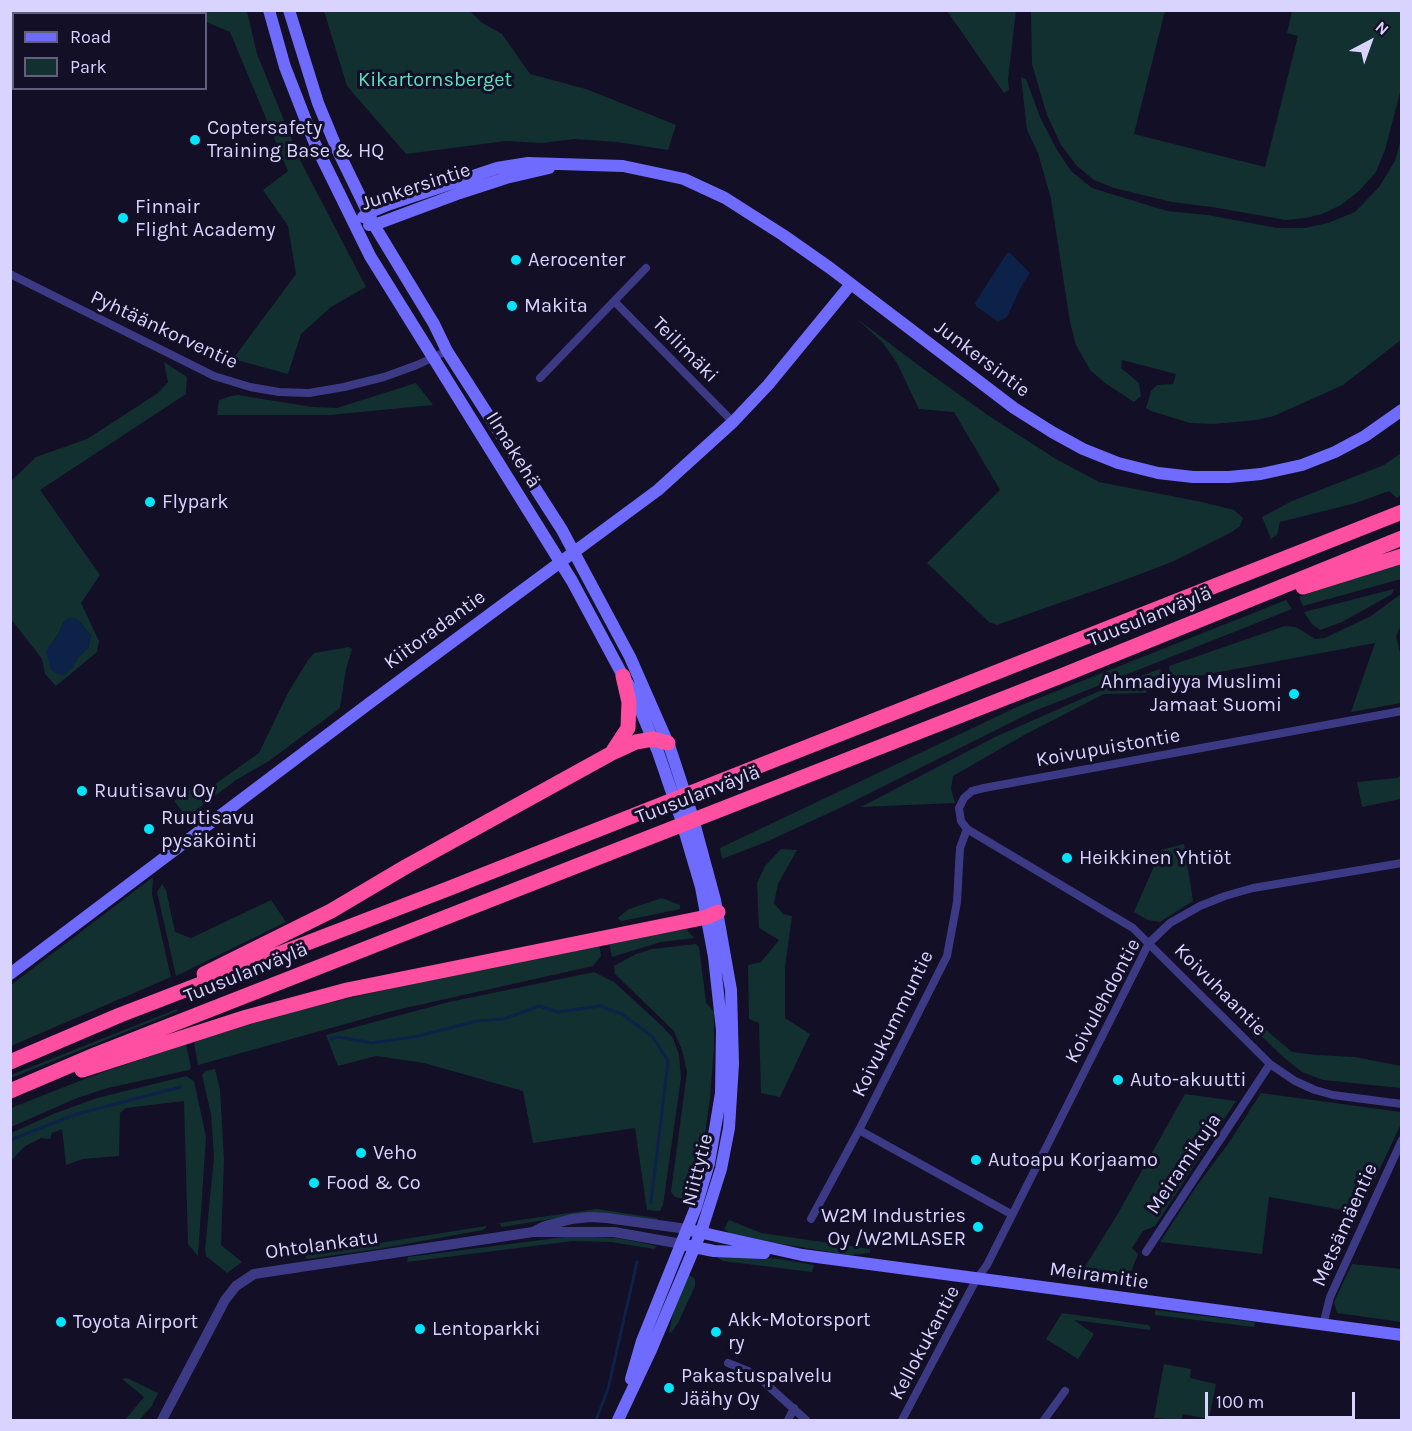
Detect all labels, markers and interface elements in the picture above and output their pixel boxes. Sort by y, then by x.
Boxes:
legend [12,12,207,90]
north arrow [1340,12,1400,72]
text: N [1372,17,1393,39]
text: Road [70,26,111,48]
text: Park [70,56,107,78]
park label: Kikartornsberget [358,68,512,92]
place label: Coptersafety Training Base & HQ [207,116,384,163]
marker: Coptersafety Training Base & HQ [188,133,202,147]
street label: Junkersintie [358,158,474,216]
place label: Finnair Flight Academy [135,195,276,242]
marker: Finnair Flight Academy [116,211,130,225]
place label: Aerocenter [528,248,626,272]
marker: Aerocenter [509,253,523,267]
street label: Pyhtäänkorventie [87,285,241,375]
place label: Makita [524,294,588,318]
marker: Makita [505,299,519,313]
street label: Teilimäki [647,312,723,388]
street label: Junkersintie [930,315,1034,403]
street label: Ilmakehä [480,407,546,493]
place label: Flypark [162,490,229,514]
marker: Flypark [143,495,157,509]
street label: Tuusulanväylä [1085,581,1215,653]
street label: Kiitoradantie [380,585,490,675]
place label: Ahmadiyya Muslimi Jamaat Suomi [1101,670,1282,717]
marker: Ahmadiyya Muslimi Jamaat Suomi [1287,687,1301,701]
street label: Koivupuistontie [1034,724,1182,772]
street label: Tuusulanväylä [632,760,764,830]
place label: Ruutisavu Oy [94,779,215,803]
marker: Ruutisavu Oy [75,784,89,798]
place label: Ruutisavu pysäköinti [161,806,257,853]
marker: Ruutisavu pysäköinti [142,822,156,836]
place label: Heikkinen Yhtiöt [1079,846,1231,870]
marker: Heikkinen Yhtiöt [1060,851,1074,865]
street label: Koivulehdontie [1060,935,1146,1067]
street label: Tuusulanväylä [181,937,311,1009]
street label: Koivuhaantie [1169,939,1271,1041]
street label: Koivukummuntie [847,947,939,1101]
place label: Auto-akuutti [1130,1068,1247,1092]
marker: Auto-akuutti [1111,1073,1125,1087]
street label: Meiramikuja [1141,1109,1227,1219]
street label: Niittytie [677,1131,719,1209]
place label: Veho [373,1141,417,1165]
marker: Veho [354,1146,368,1160]
place label: Autoapu Korjaamo [988,1148,1158,1172]
marker: Autoapu Korjaamo [969,1153,983,1167]
street label: Metsämäentie [1307,1160,1383,1290]
place label: Food & Co [326,1171,421,1195]
marker: Food & Co [307,1176,321,1190]
place label: W2M Industries Oy /W2MLASER [821,1204,966,1251]
marker: W2M Industries Oy /W2MLASER [971,1220,985,1234]
street label: Ohtolankatu [264,1225,380,1265]
street label: Meiramitie [1048,1257,1150,1295]
street label: Kellokukantie [885,1282,965,1404]
place label: Akk-Motorsport ry [728,1308,870,1355]
place label: Toyota Airport [73,1310,198,1334]
marker: Toyota Airport [54,1315,68,1329]
place label: Lentoparkki [432,1317,541,1341]
marker: Lentoparkki [413,1322,427,1336]
marker: Akk-Motorsport ry [709,1325,723,1339]
place label: Pakastuspalvelu Jäähy Oy [681,1364,832,1411]
scale bar [1208,1380,1358,1418]
marker: Pakastuspalvelu Jäähy Oy [662,1381,676,1395]
text: 100 m [1216,1391,1264,1413]

